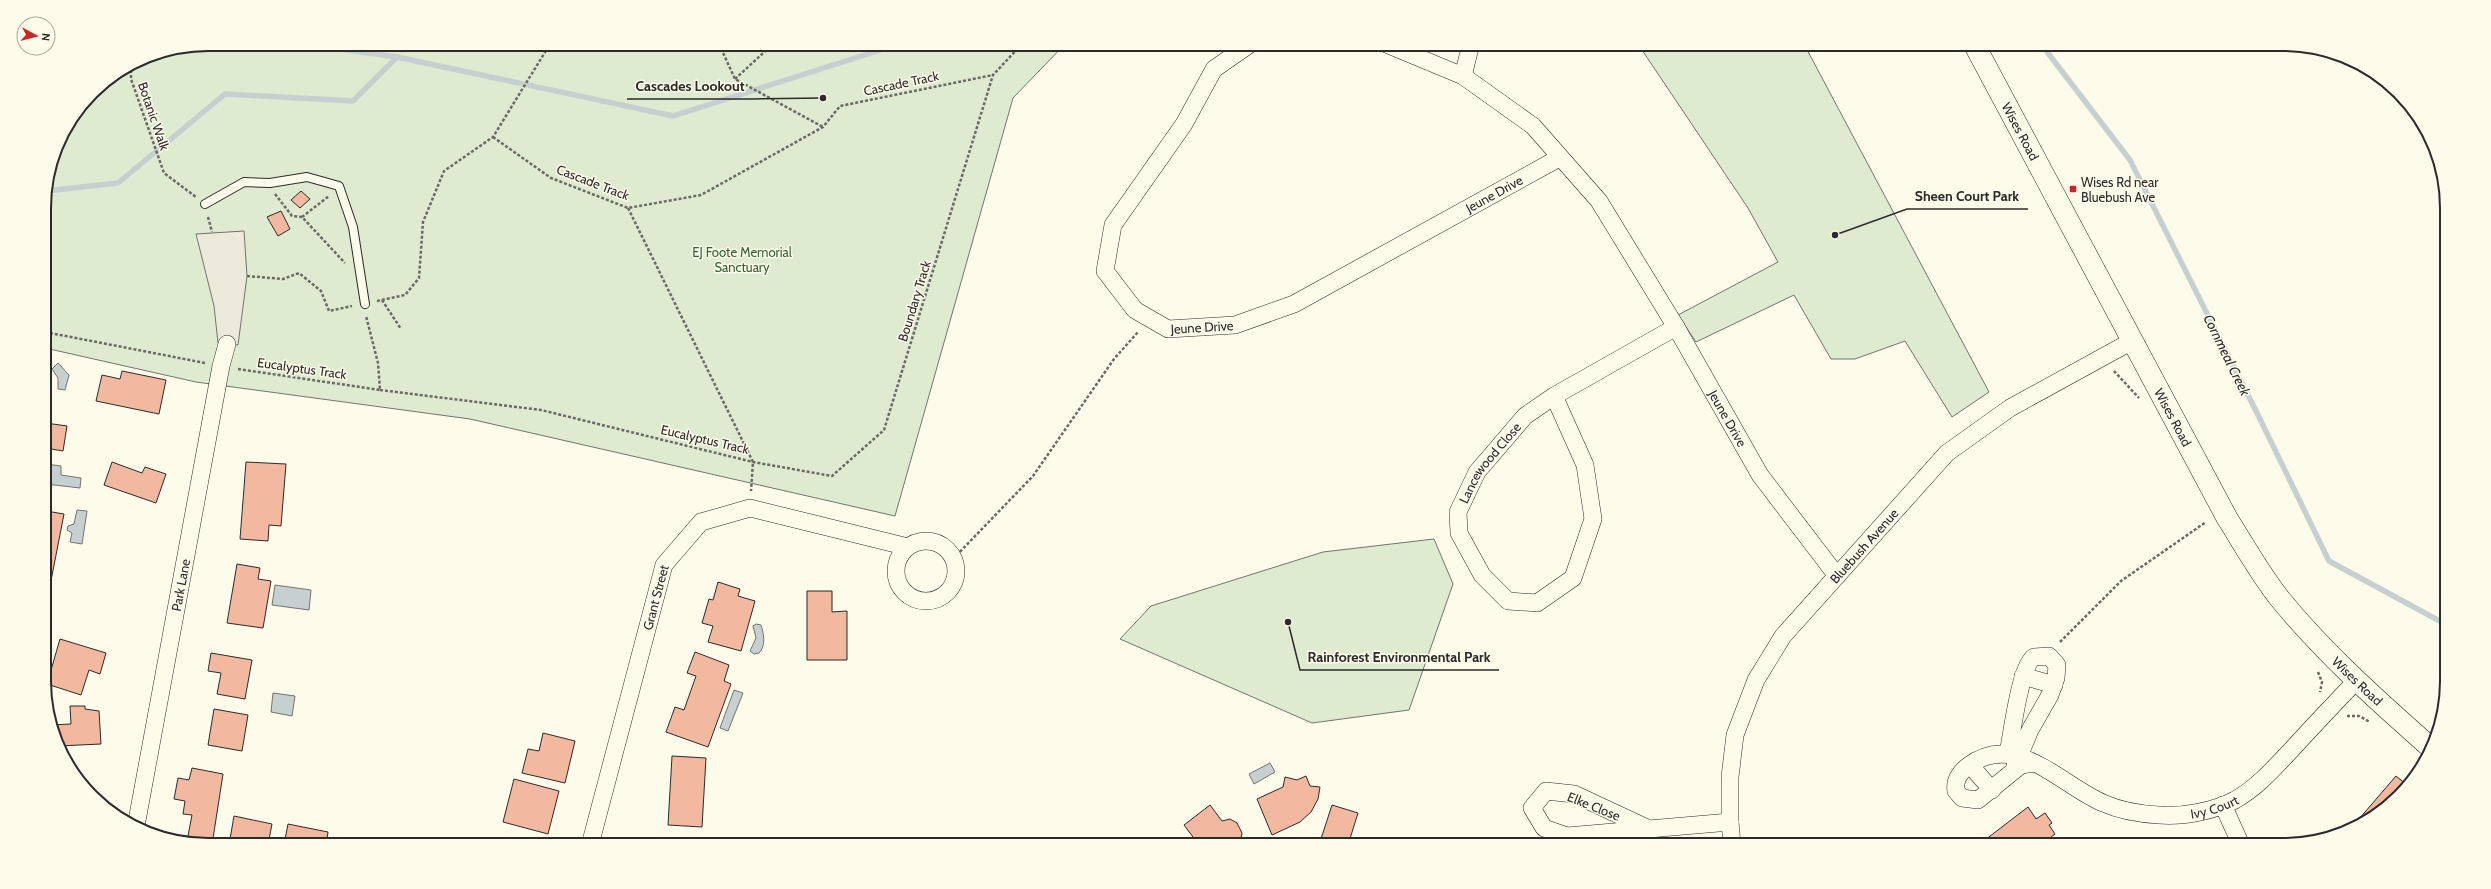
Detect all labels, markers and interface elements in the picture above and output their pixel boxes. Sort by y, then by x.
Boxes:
north arrow [16,16,56,56]
text: N [39,33,53,42]
street label: Cascade Track [862,67,940,99]
callout: Cascades Lookout [627,73,752,99]
text: Cascades Lookout [636,77,745,95]
street label: Botanic Walk [135,80,173,152]
street label: Wises Road [1999,100,2043,163]
street label: Cascade Track [554,161,632,203]
street label: Jeune Drive [1462,172,1526,216]
place label: Wises Rd near Bluebush Ave [2081,174,2159,205]
callout: Sheen Court Park [1907,183,2028,209]
marker: Wises Rd near Bluebush Ave [2068,184,2078,194]
text: Sheen Court Park [1915,187,2019,205]
park label: EJ Foote Memorial Sanctuary [692,244,792,275]
street label: Boundary Track [894,258,934,343]
water label: Cornmeal Creek [2199,311,2255,400]
street label: Jeune Drive [1169,317,1234,337]
street label: Eucalyptus Track [256,354,348,382]
street label: Wises Road [2151,385,2195,449]
street label: Jeune Drive [1705,386,1750,450]
street label: Lancewood Close [1455,419,1524,506]
street label: Eucalyptus Track [659,421,751,457]
street label: Bluebush Avenue [1826,505,1902,586]
street label: Park Lane [168,557,193,613]
street label: Grant Street [639,563,672,632]
callout: Rainforest Environmental Park [1300,644,1499,670]
text: Rainforest Environmental Park [1307,648,1491,666]
street label: Wises Road [2329,653,2386,709]
street label: Elke Close [1565,788,1623,824]
street label: Ivy Court [2189,791,2242,822]

